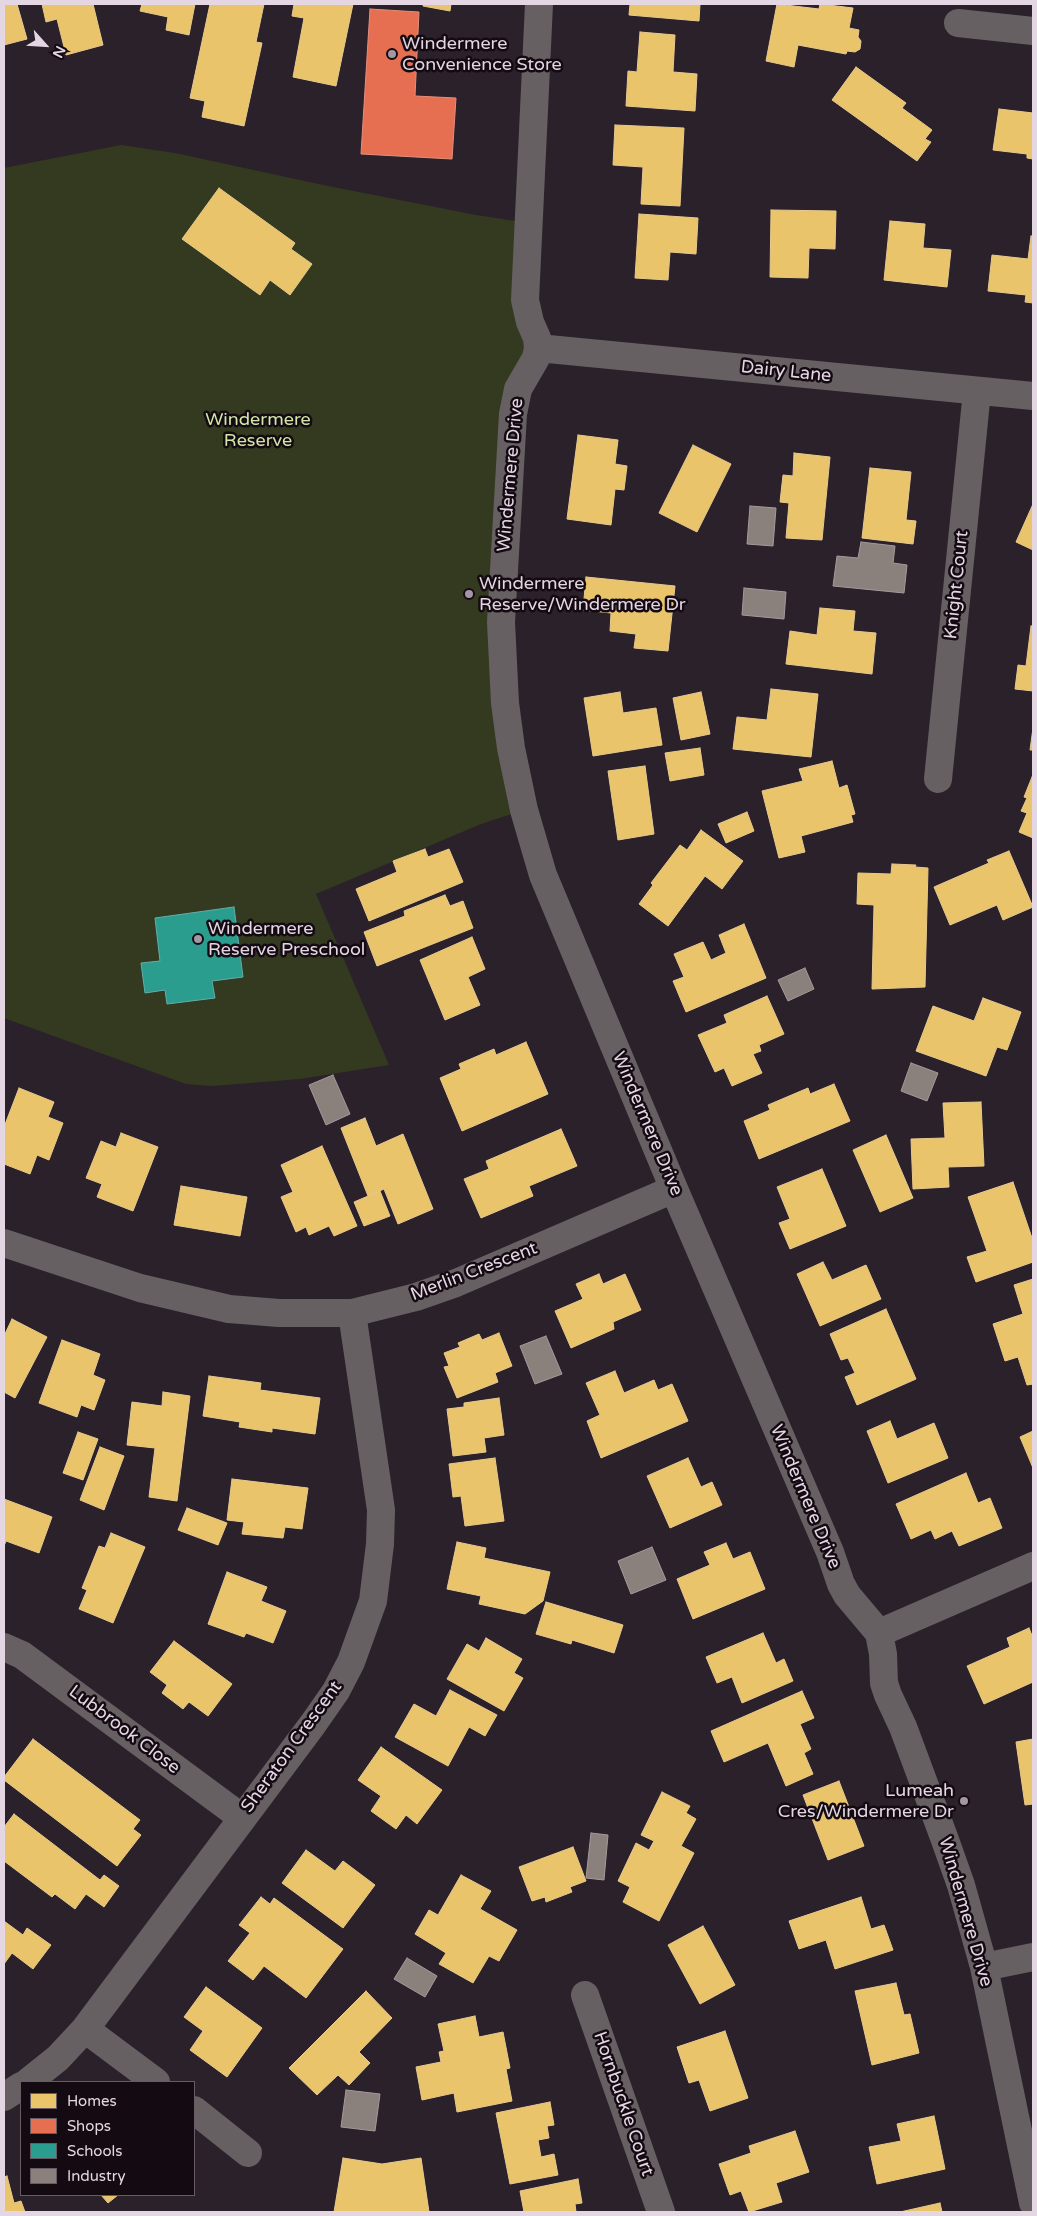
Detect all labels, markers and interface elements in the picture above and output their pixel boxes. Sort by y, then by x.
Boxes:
north arrow [20,20,70,70]
place label: Windermere Convenience Store [402,33,562,76]
text: N [49,43,69,61]
marker: Windermere Convenience Store [386,48,398,60]
street label: Dairy Lane [740,357,832,387]
street label: Windermere Drive [494,397,528,553]
park label: Windermere Reserve [205,409,311,452]
street label: Knight Court [941,530,973,640]
place label: Windermere Reserve/Windermere Dr [479,573,686,616]
marker: Windermere Reserve/Windermere Dr [463,588,475,600]
place label: Windermere Reserve Preschool [208,918,365,961]
marker: Windermere Reserve Preschool [192,933,204,945]
street label: Windermere Drive [607,1049,687,1199]
street label: Merlin Crescent [408,1238,540,1306]
street label: Windermere Drive [765,1422,845,1572]
street label: Sheraton Crescent [237,1677,347,1817]
street label: Lubbrook Close [64,1681,184,1779]
place label: Lumeah Cres/Windermere Dr [778,1780,954,1822]
marker: Lumeah Cres/Windermere Dr [958,1795,970,1807]
street label: Windermere Drive [933,1835,997,1989]
street label: Hornbuckle Court [588,2029,658,2179]
legend [20,2081,195,2196]
text: Homes [67,2092,117,2110]
text: Shops [67,2117,111,2135]
text: Schools [67,2142,123,2160]
text: Industry [67,2167,126,2185]

